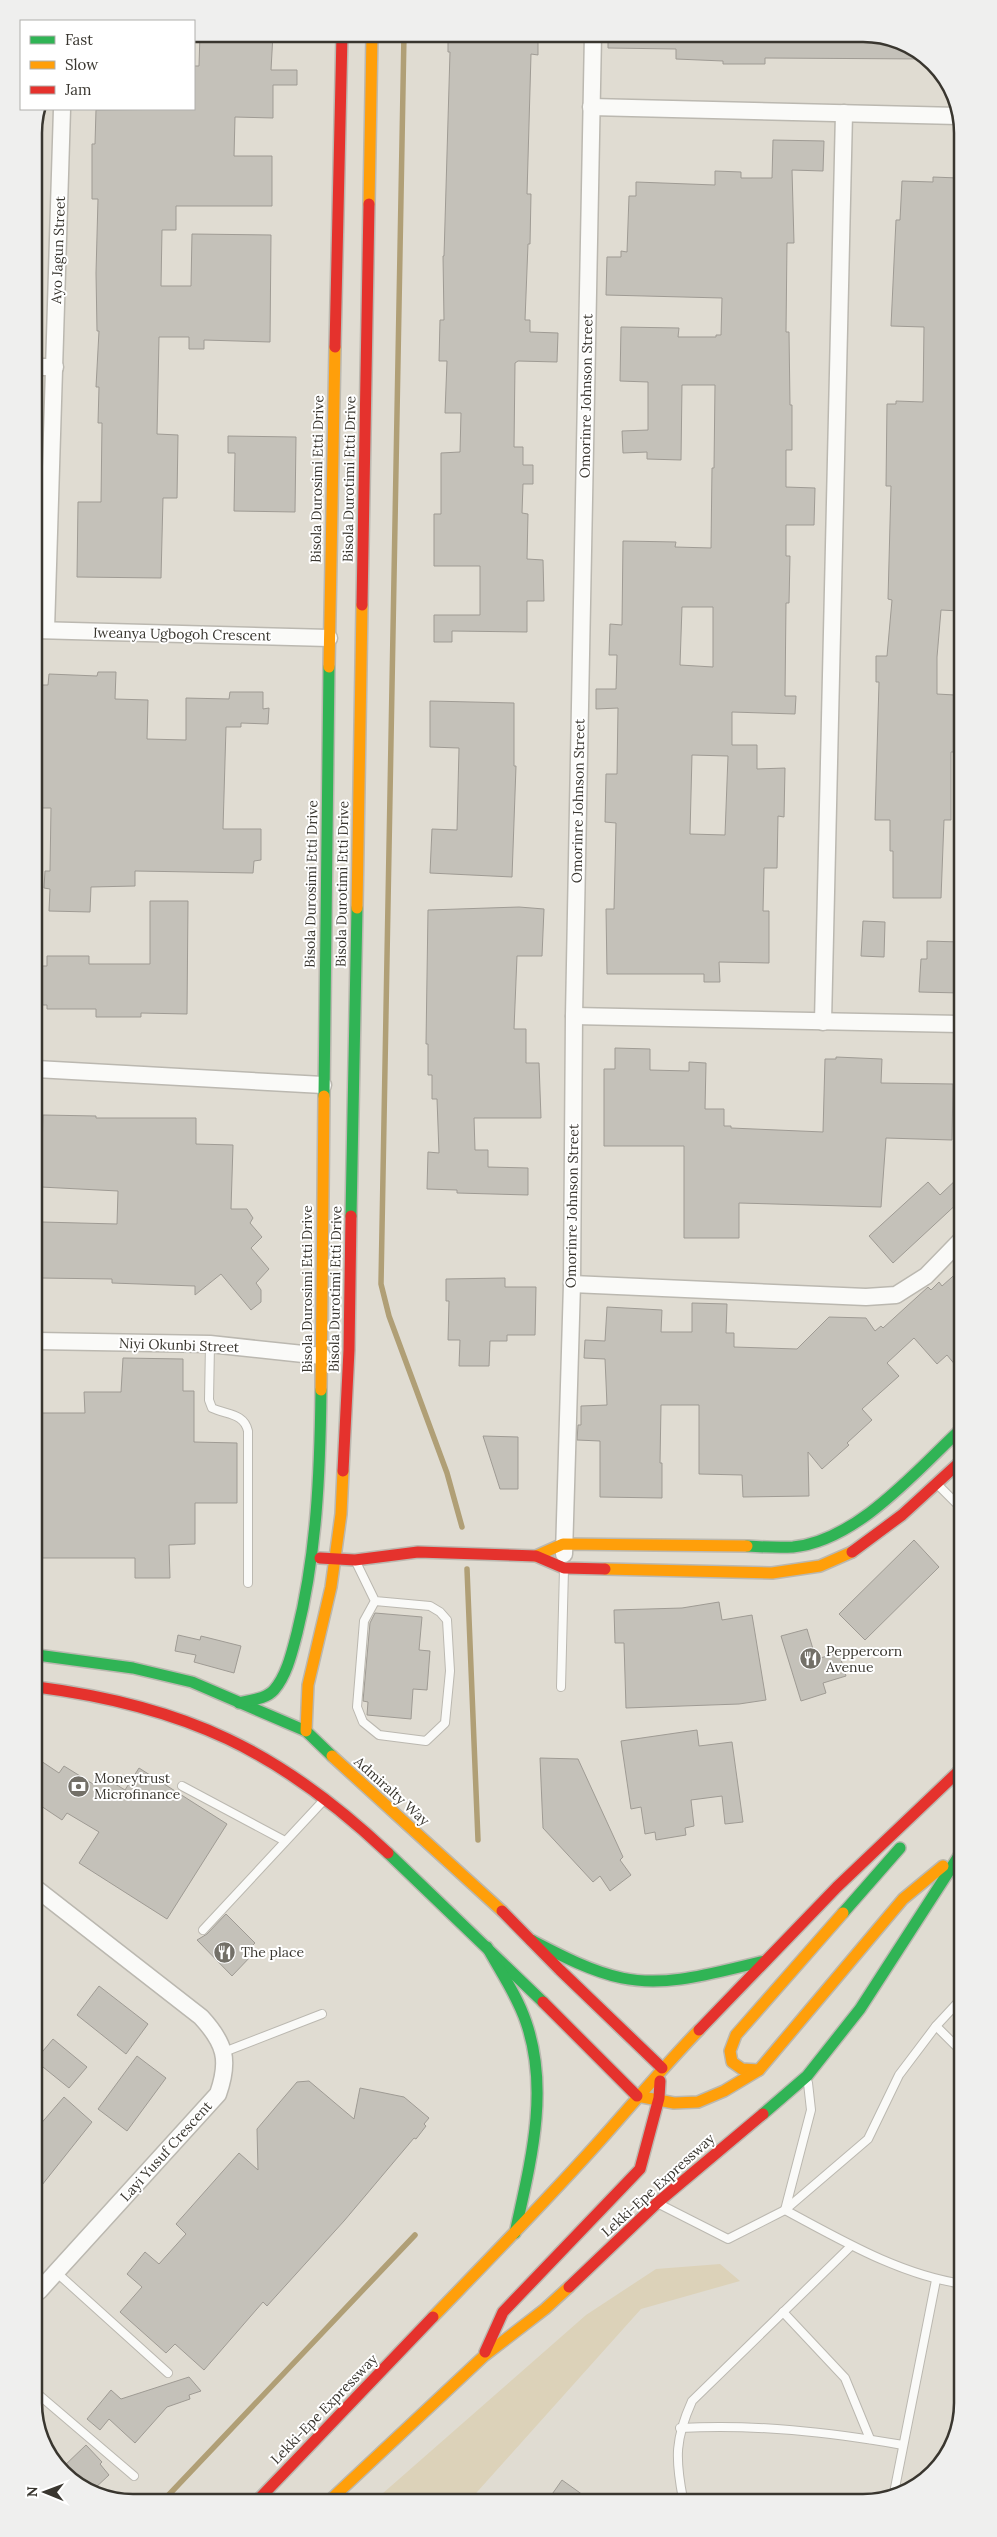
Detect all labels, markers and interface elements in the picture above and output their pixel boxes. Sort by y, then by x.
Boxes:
legend [20,20,195,110]
text: Fast [65,30,93,49]
text: Slow [65,55,98,74]
text: Jam [64,80,92,99]
street label: Ayo Jagun Street [47,195,69,305]
street label: Omorinre Johnson Street [576,313,596,478]
street label: Bisola Durosimi Etti Drive [307,395,327,563]
street label: Bisola Durotimi Etti Drive [339,395,359,562]
street label: Iweanya Ugbogoh Crescent [93,623,272,645]
street label: Omorinre Johnson Street [568,718,588,883]
street label: Bisola Durosimi Etti Drive [301,800,321,968]
street label: Bisola Durotimi Etti Drive [332,800,352,967]
street label: Omorinre Johnson Street [562,1123,582,1288]
street label: Bisola Durosimi Etti Drive [298,1205,316,1373]
street label: Bisola Durotimi Etti Drive [325,1205,345,1372]
street label: Niyi Okunbi Street [118,1334,240,1356]
place label: Peppercorn Avenue [825,1642,903,1676]
restaurant icon: Peppercorn Avenue [798,1647,822,1671]
street label: Admiralty Way [350,1752,434,1830]
place label: Moneytrust Microfinance [94,1769,181,1803]
bank icon: Moneytrust Microfinance [66,1774,90,1798]
restaurant icon: The place [213,1940,237,1964]
place label: The place [241,1943,304,1961]
street label: Layi Yusuf Crescent [116,2097,216,2205]
street label: Lekki-Epe Expressway [598,2129,719,2241]
street label: Lekki-Epe Expressway [267,2350,382,2468]
north arrow [20,2467,70,2517]
text: N [23,2486,41,2497]

